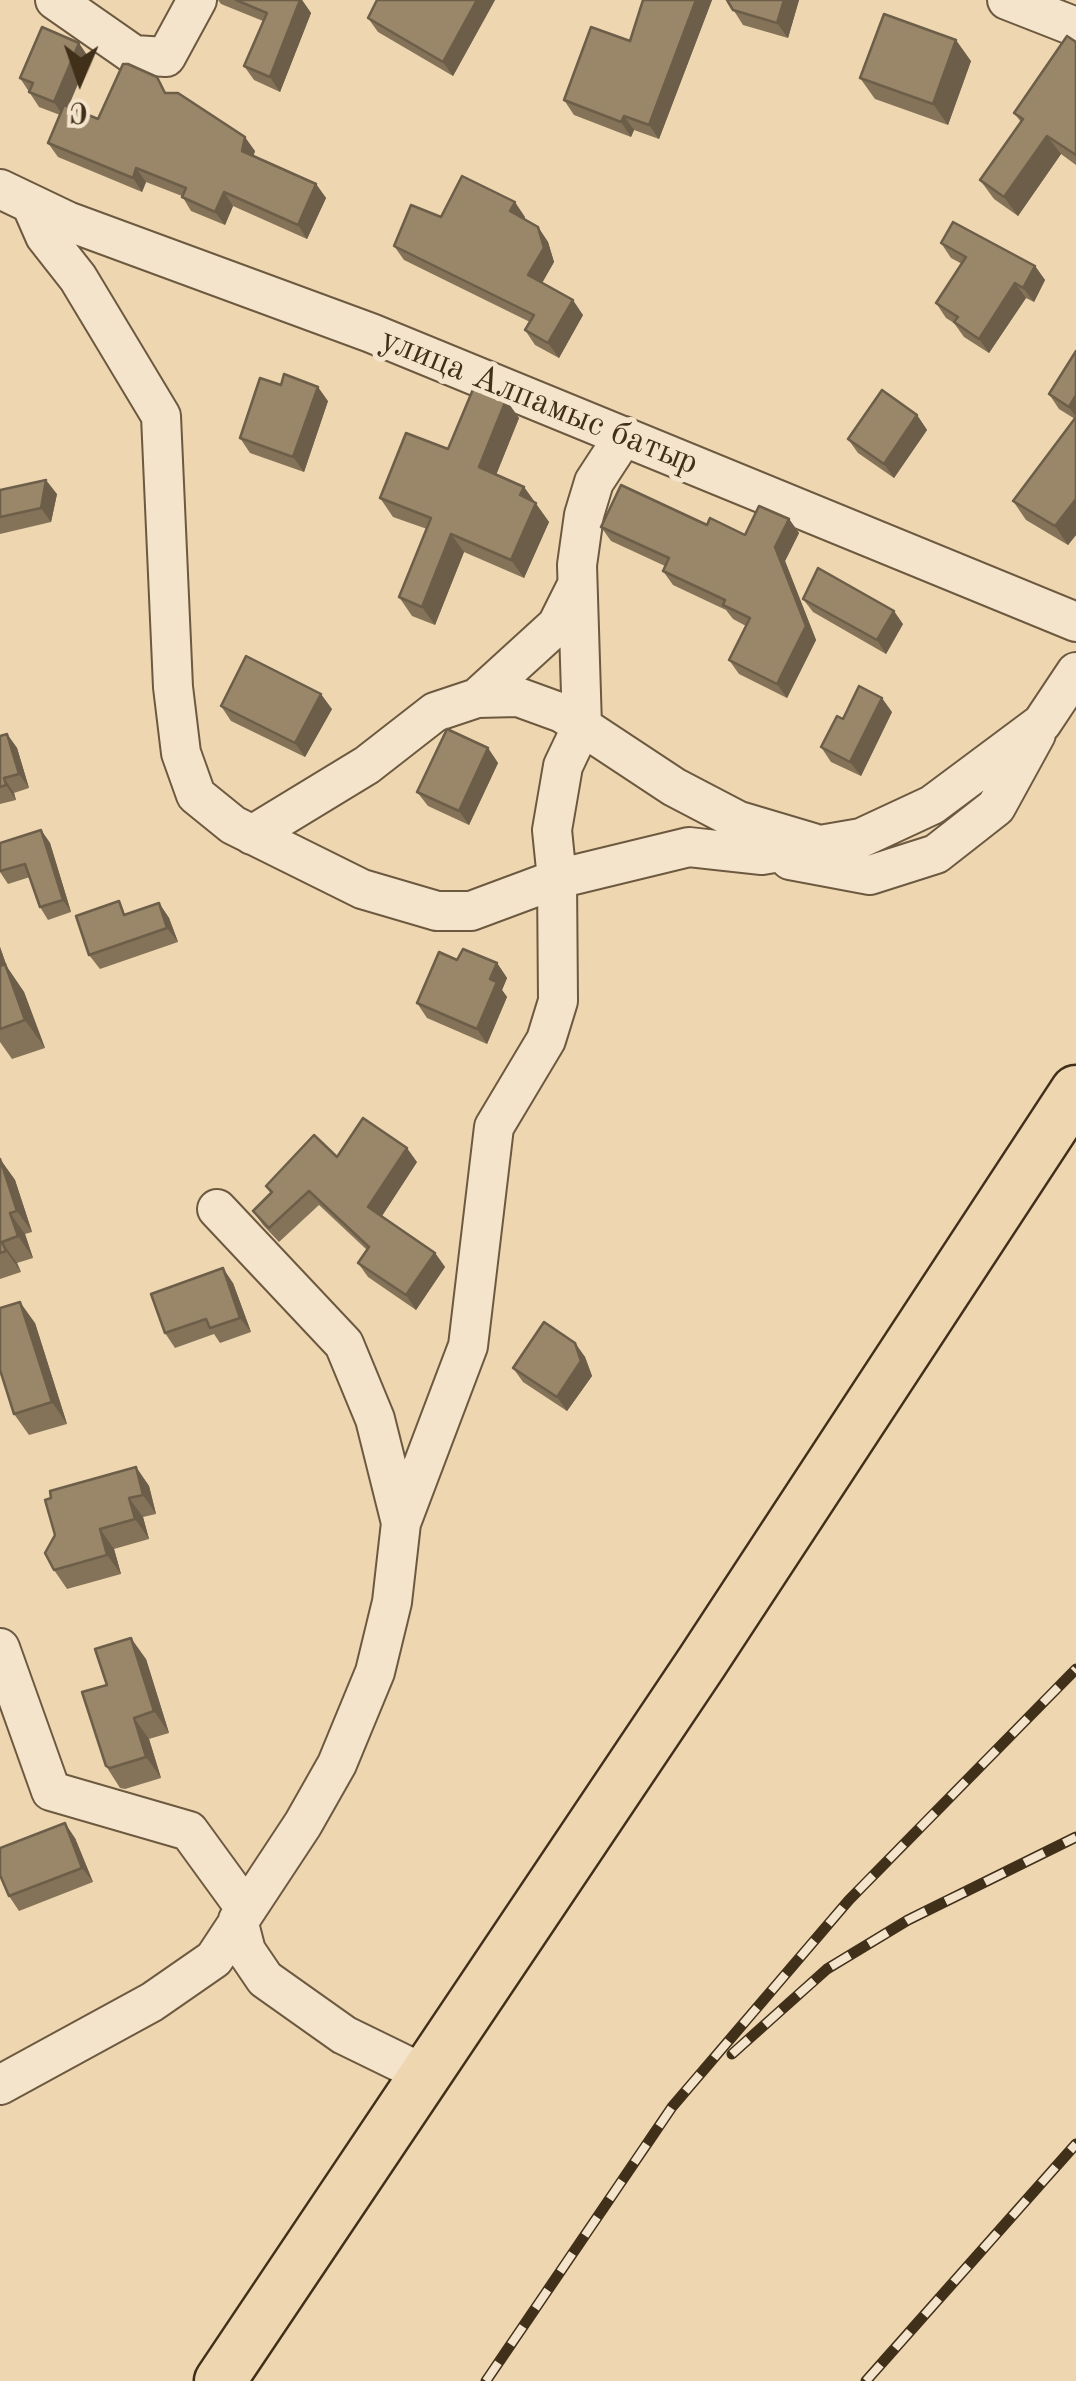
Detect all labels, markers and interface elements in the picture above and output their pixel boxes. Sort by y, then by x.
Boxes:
north arrow [30,30,130,130]
text: С [69,96,89,124]
street label: улица Алпамыс батыр [374,319,704,485]

